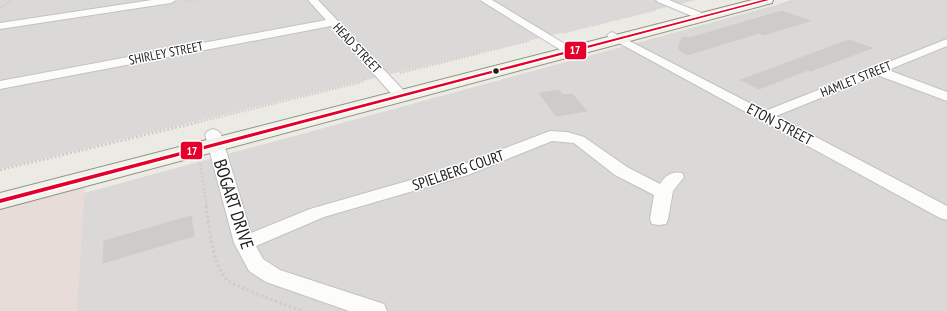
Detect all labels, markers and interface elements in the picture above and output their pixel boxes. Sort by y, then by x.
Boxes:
street label: HEAD STREET [329,19,385,77]
street label: SHIRLEY STREET [127,37,205,69]
line badge: 17 [564,41,587,60]
text: 17 [570,43,580,57]
street label: HAMLET STREET [818,57,894,101]
unlabelled marker [491,66,501,76]
street label: ETON STREET [744,99,816,149]
line badge: 17 [180,141,203,160]
text: 17 [187,144,197,158]
street label: SPIELBERG COURT [410,145,507,195]
street label: BOGART DRIVE [209,156,259,252]

